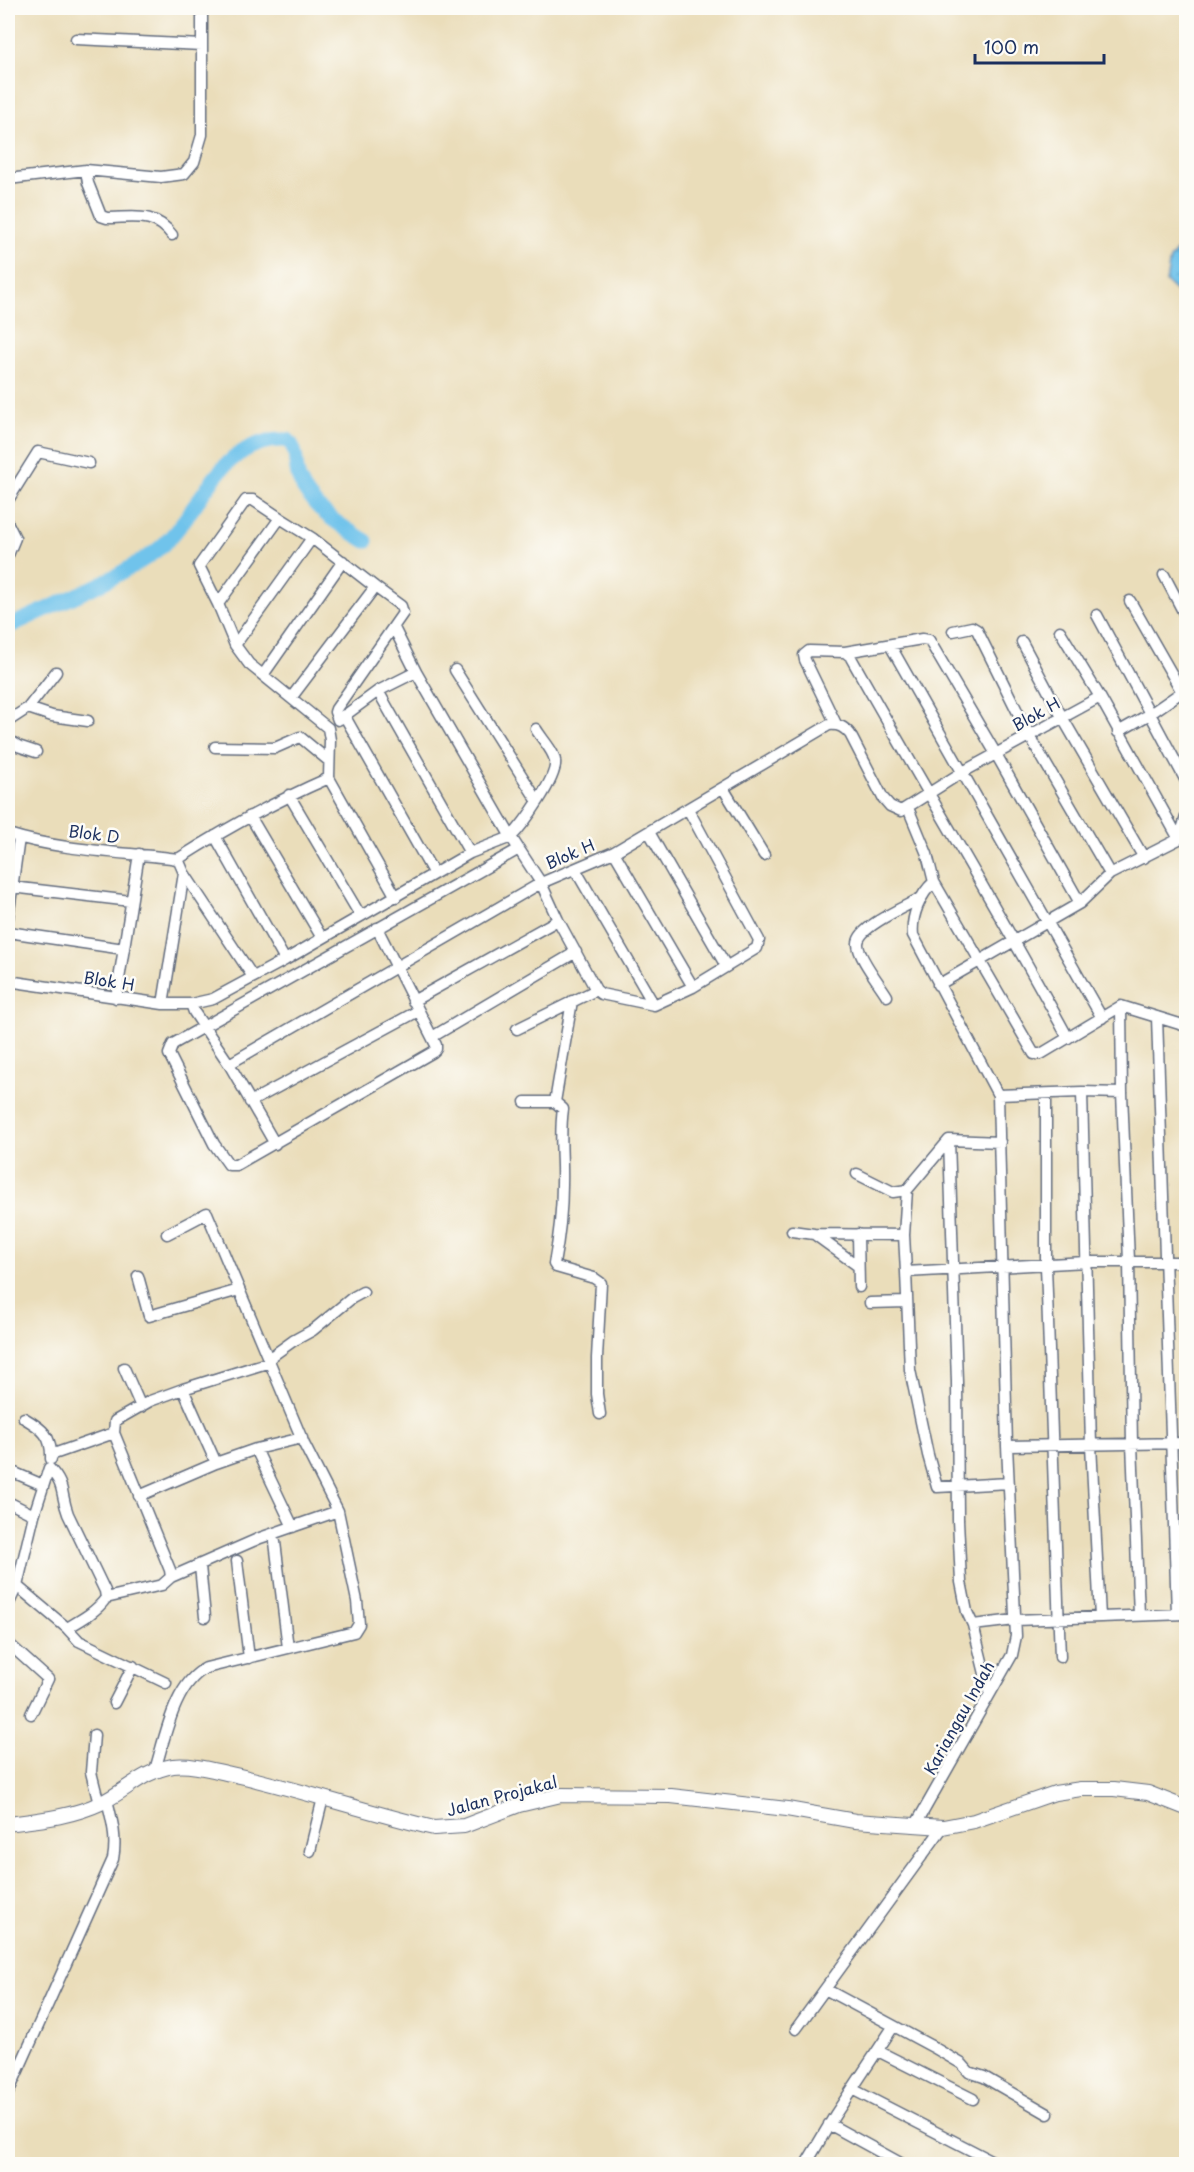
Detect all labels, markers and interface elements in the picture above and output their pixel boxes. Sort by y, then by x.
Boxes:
scale bar [975,27,1104,65]
text: 100 m [984,33,1039,60]
street label: Blok H [1007,690,1064,736]
street label: Blok D [67,818,121,848]
street label: Blok H [541,832,598,874]
street label: Blok H [82,964,136,996]
street label: Kariangau Indah [917,1656,999,1779]
street label: Jalan Projakal [444,1769,560,1821]

